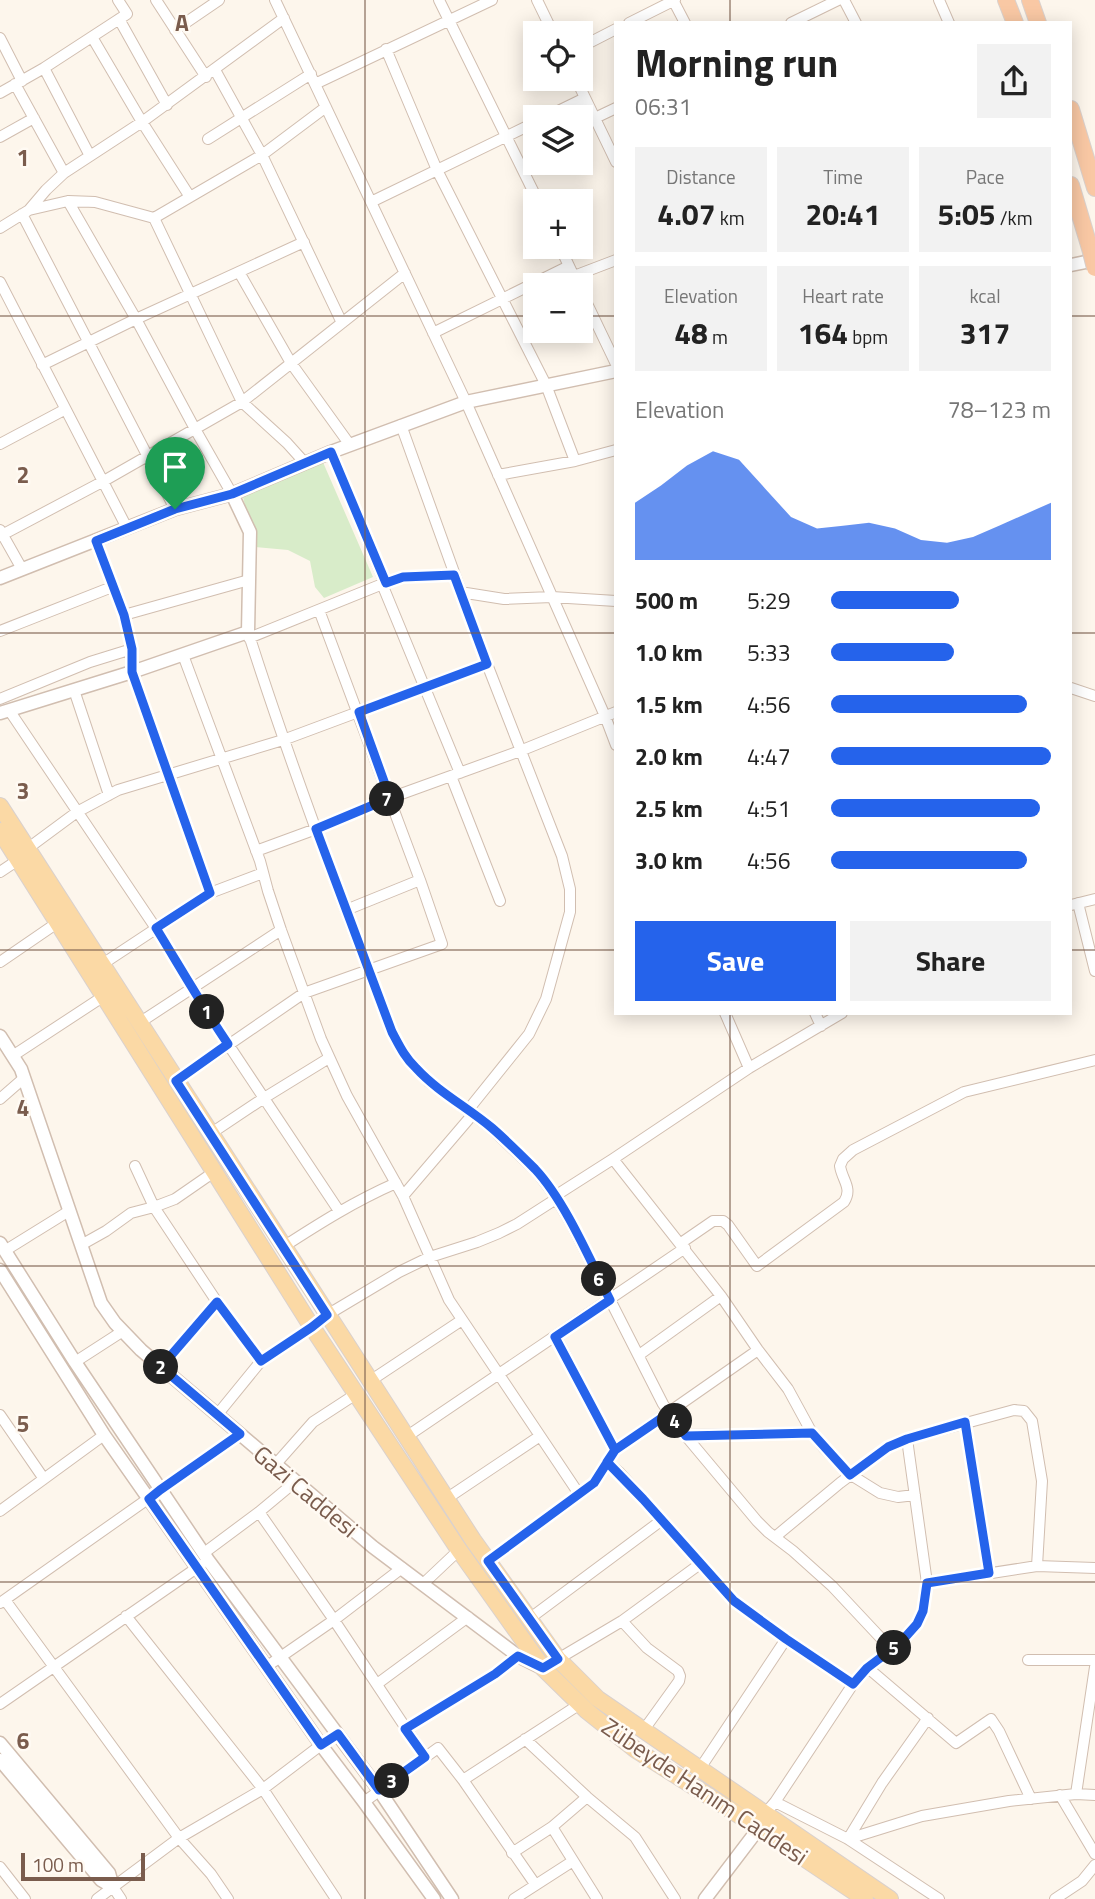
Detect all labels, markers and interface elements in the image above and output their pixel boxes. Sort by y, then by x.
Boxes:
text: A [175,5,189,40]
map controls [523,21,593,343]
button: locate [523,21,593,91]
text: Morning run [635,34,838,92]
button: share [977,44,1051,118]
text: 06:31 [635,89,692,124]
button: layers [523,105,593,175]
text: 1 [17,140,29,175]
text: Distance [666,162,736,191]
text: Time [823,162,863,191]
text: Pace [966,162,1004,191]
button: + [523,189,593,259]
text: 4.07 [657,191,715,237]
text: 20:41 [806,191,880,237]
text: 5:05 [937,191,996,237]
text: km [715,203,745,232]
text: /km [996,203,1033,232]
button: − [523,273,593,343]
text: Elevation [664,281,738,310]
text: Heart rate [802,281,884,310]
text: kcal [969,281,1001,310]
text: 48 [674,310,708,356]
text: 164 [798,310,848,356]
text: 317 [960,310,1010,356]
text: m [708,322,728,351]
text: bpm [848,322,888,351]
text: Elevation [635,392,724,427]
text: 78–123 m [948,392,1051,427]
pin [145,437,205,509]
icon: arrive [156,448,194,486]
text: 2 [17,457,29,492]
text: 500 m [635,583,698,618]
text: 5:29 [747,583,791,618]
text: 1.0 km [635,635,703,670]
text: 5:33 [747,635,791,670]
text: 1.5 km [635,687,703,722]
text: 4:56 [747,687,791,722]
text: 2.0 km [635,739,703,774]
text: 4:47 [747,739,791,774]
text: 3 [17,773,29,808]
pin: 7 [370,782,404,816]
text: 7 [381,784,392,813]
text: 2.5 km [635,791,703,826]
text: 4:51 [747,791,791,826]
text: 3.0 km [635,843,703,878]
text: 4:56 [747,843,791,878]
button: Save [635,921,836,1001]
button: Share [850,921,1051,1001]
pin: 1 [190,995,224,1030]
text: 1 [201,997,212,1026]
text: 4 [17,1090,29,1125]
pin: 6 [582,1262,616,1296]
text: 6 [593,1264,604,1293]
pin: 2 [144,1350,178,1384]
text: 2 [155,1352,166,1381]
pin: 4 [658,1404,692,1438]
text: 5 [17,1406,29,1441]
text: 4 [669,1406,680,1435]
street label: Gazi Caddesi [246,1436,366,1546]
pin: 5 [876,1630,912,1666]
text: 5 [888,1633,899,1662]
street label: Zübeyde Hanım Caddesi [595,1708,815,1874]
text: 6 [17,1723,30,1758]
pin: 3 [374,1764,410,1798]
text: 3 [386,1766,397,1795]
scale bar [21,1850,145,1882]
text: 100 m [32,1850,84,1879]

